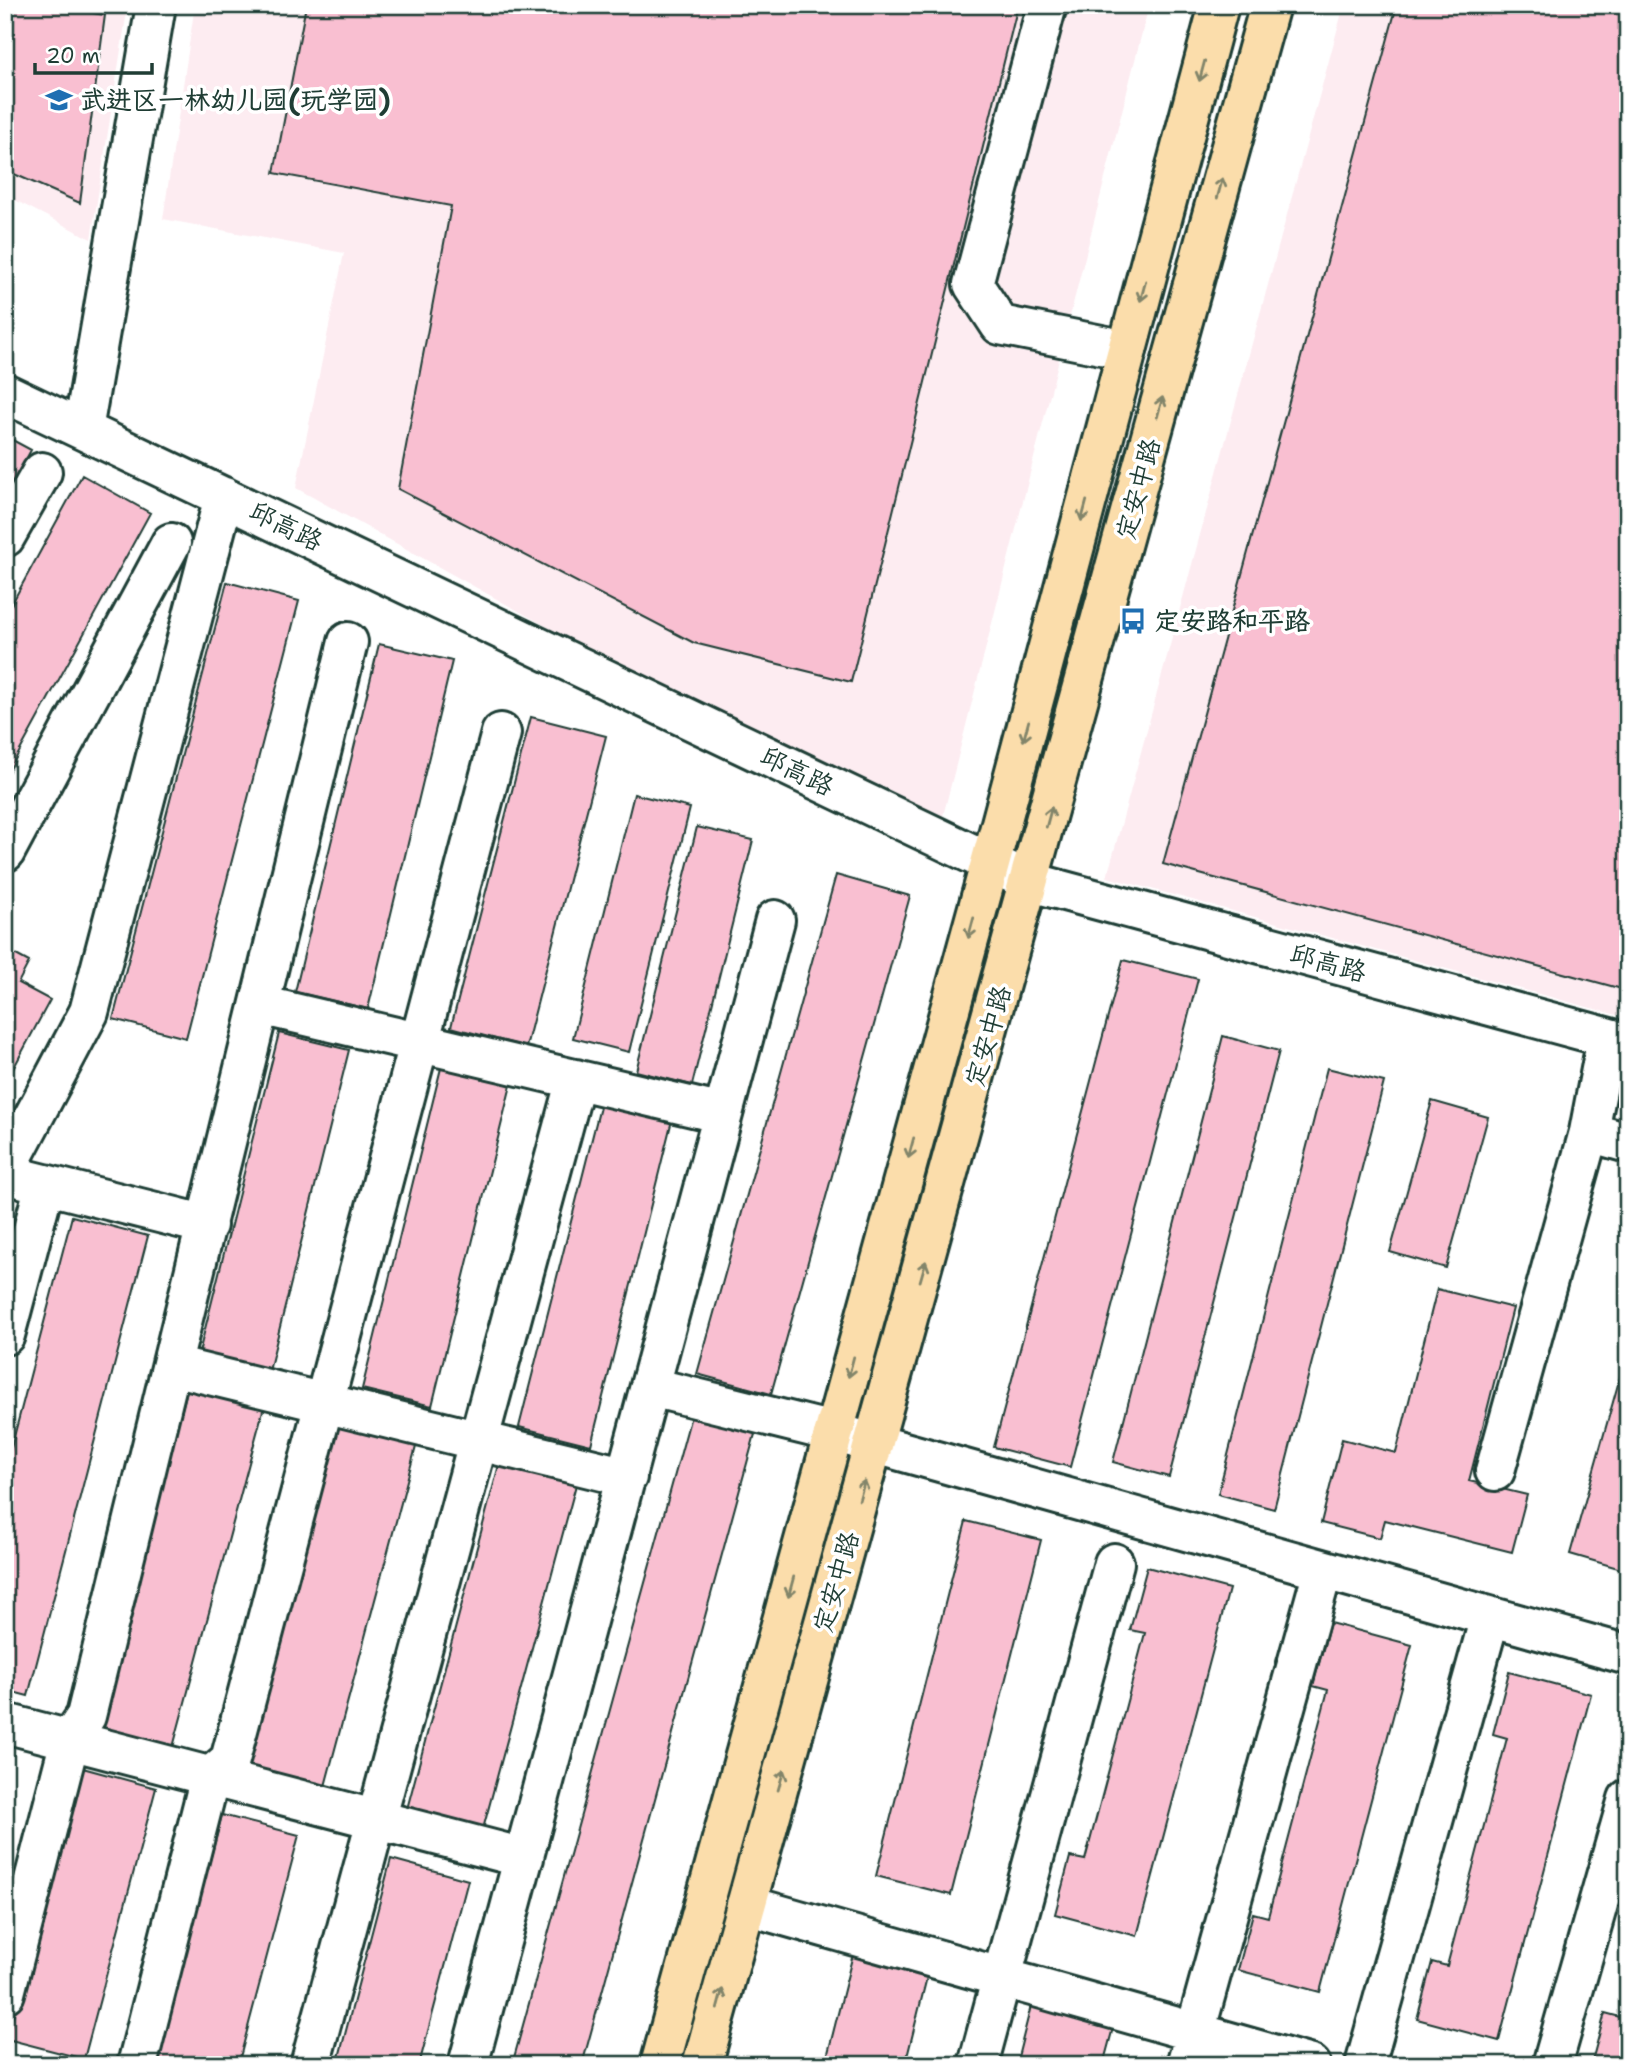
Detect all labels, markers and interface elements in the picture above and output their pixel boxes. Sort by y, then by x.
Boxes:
scale bar [35,32,152,76]
text: 20 m [46,42,100,70]
one-way arrow [1194,60,1207,82]
place label: 武进区一林幼儿园(玩学园) [80,82,391,117]
school or university icon: 武进区一林幼儿园(玩学园) [44,85,74,115]
one-way arrow [1215,177,1228,199]
one-way arrow [1136,279,1149,302]
one-way arrow [1155,396,1168,418]
street label: 定安中路 [1107,434,1168,544]
street label: 邱高路 [243,493,329,558]
one-way arrow [1077,499,1090,522]
place label: 定安路和平路 [1154,603,1310,638]
bus stop icon: 定安路和平路 [1118,606,1148,636]
one-way arrow [1018,719,1031,741]
street label: 邱高路 [754,738,840,803]
one-way arrow [1043,806,1056,828]
one-way arrow [964,916,977,939]
street label: 邱高路 [1286,936,1370,990]
street label: 定安中路 [956,981,1019,1091]
one-way arrow [904,1136,917,1159]
one-way arrow [917,1260,930,1282]
one-way arrow [844,1355,857,1378]
one-way arrow [856,1479,869,1501]
street label: 定安中路 [804,1527,867,1637]
one-way arrow [784,1575,797,1597]
one-way arrow [775,1769,788,1792]
one-way arrow [715,1988,728,2010]

